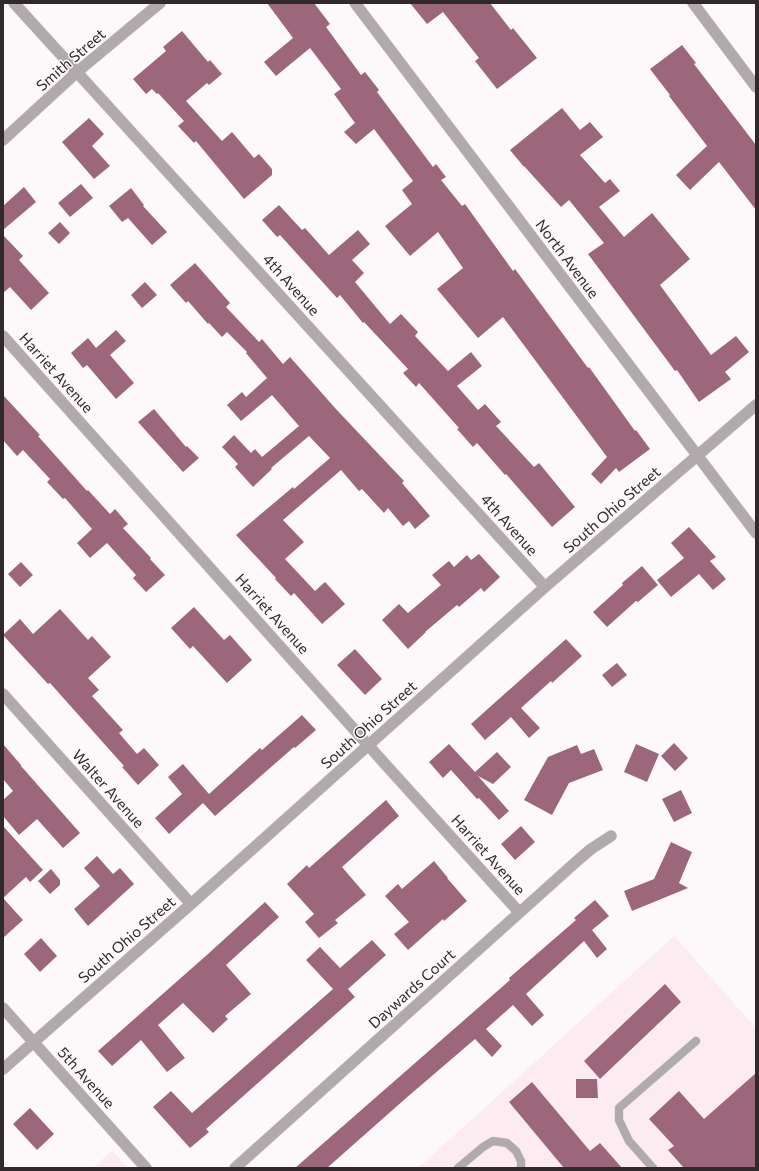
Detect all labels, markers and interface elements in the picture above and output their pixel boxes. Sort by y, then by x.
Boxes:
street label: Smith Street [32,24,109,94]
street label: North Avenue [532,215,603,301]
street label: 4th Avenue [259,250,324,319]
street label: Harriet Avenue [16,328,98,416]
street label: South Ohio Street [559,462,664,556]
street label: 4th Avenue [477,490,542,559]
street label: Harriet Avenue [232,569,314,657]
street label: South Ohio Street [317,677,420,772]
street label: Walter Avenue [69,746,149,831]
street label: Harriet Avenue [448,810,530,898]
street label: South Ohio Street [74,892,179,986]
street label: Daywards Court [364,945,458,1032]
street label: 5th Avenue [55,1043,119,1112]

